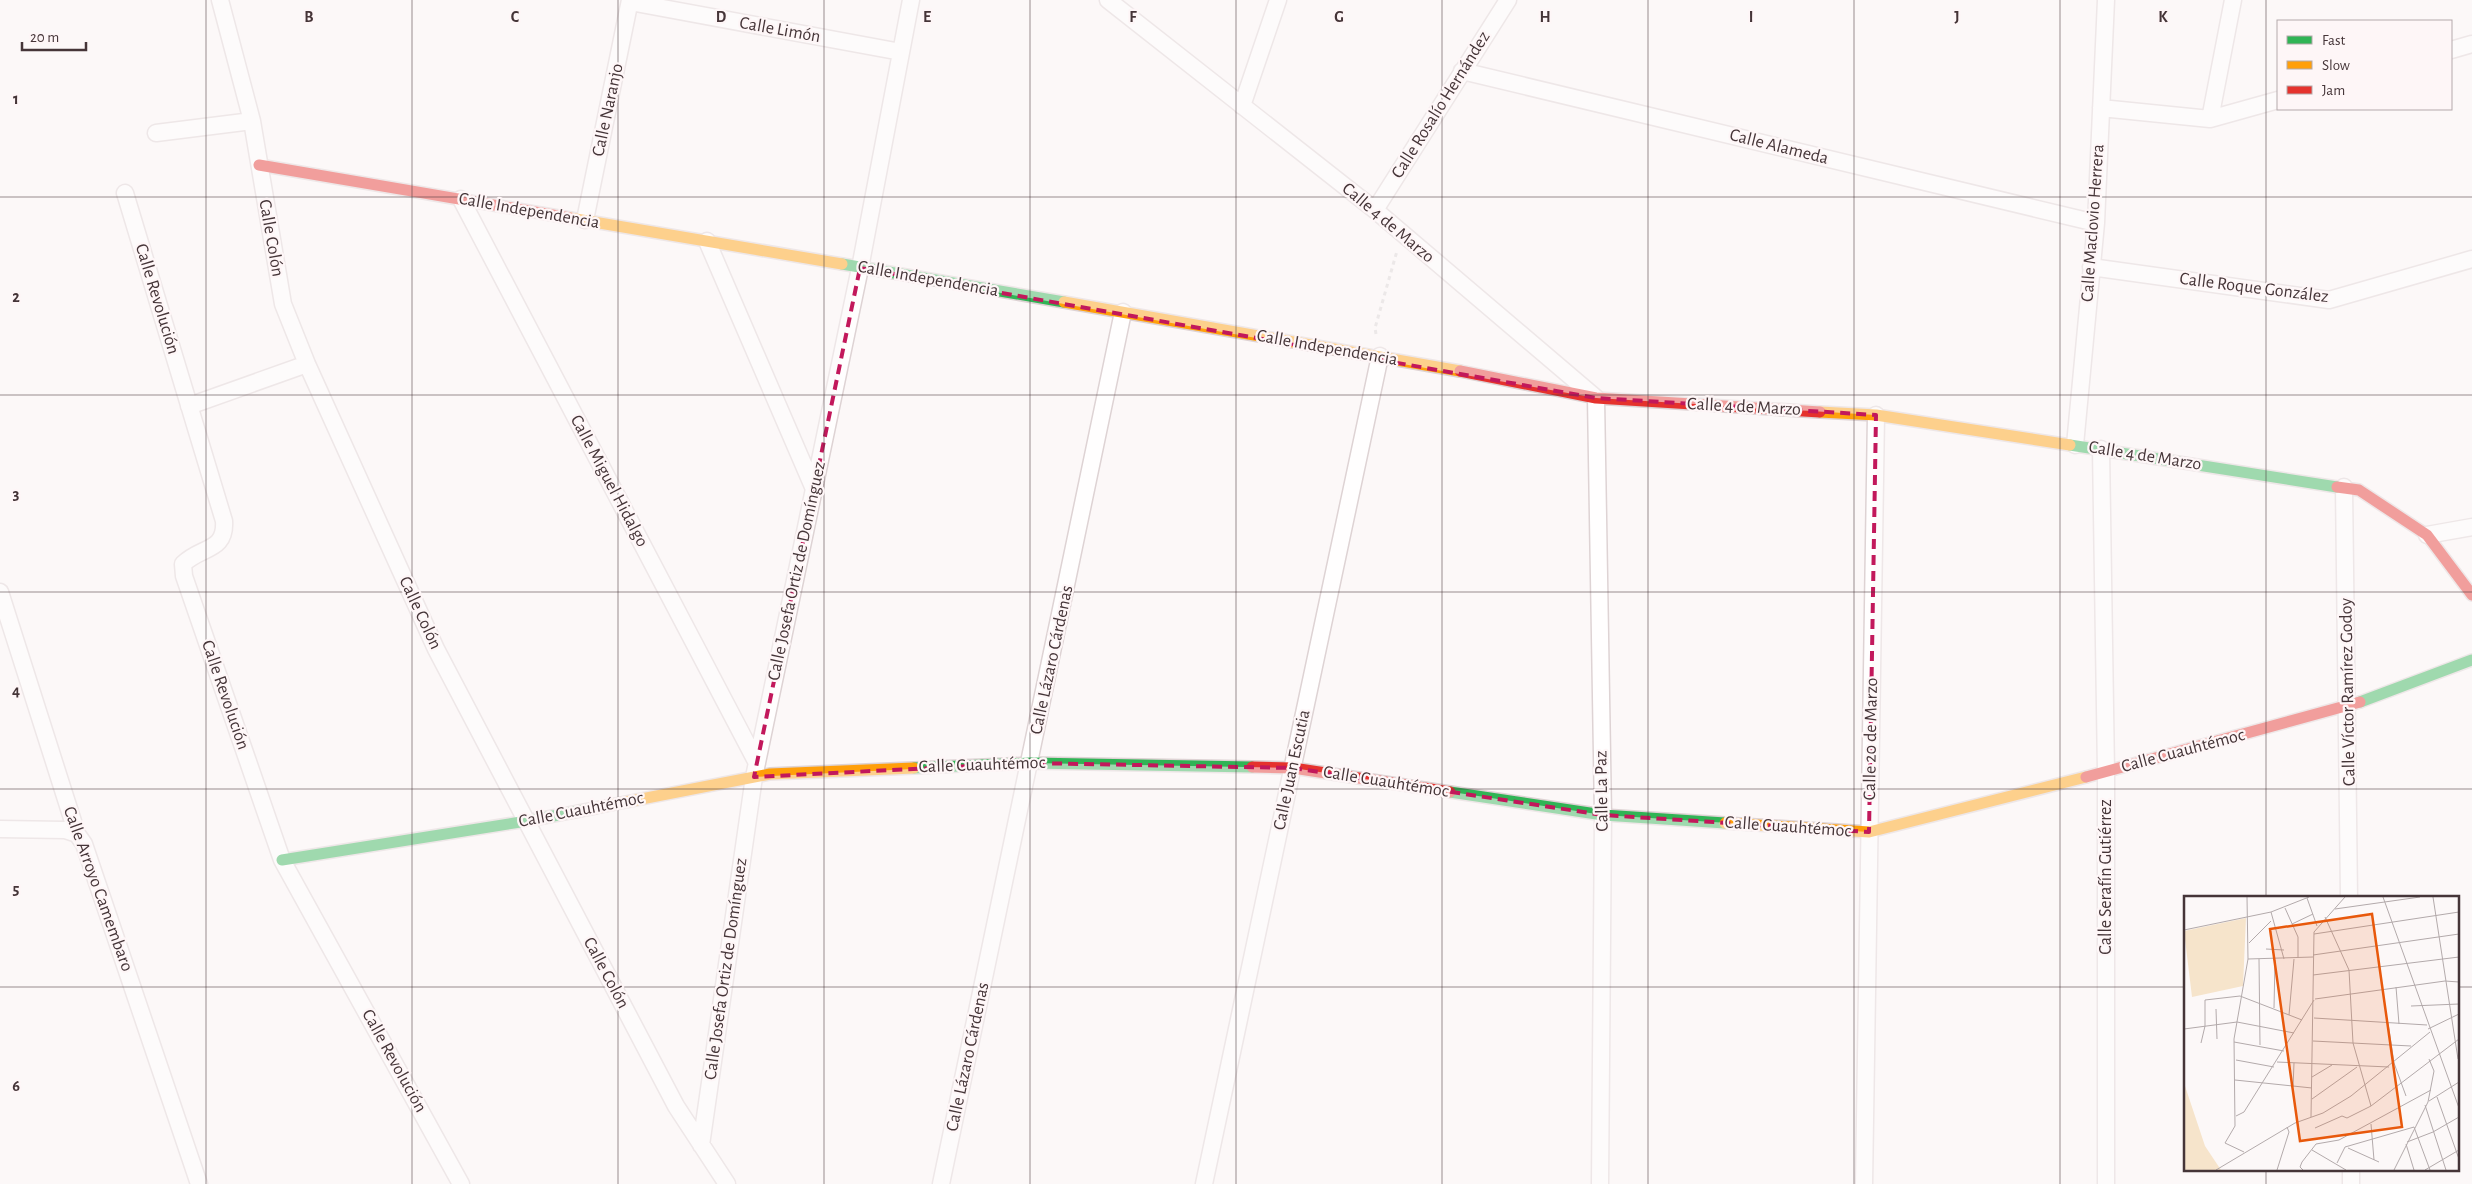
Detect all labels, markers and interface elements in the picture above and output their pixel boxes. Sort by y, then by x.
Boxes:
text: B [304,9,314,25]
text: C [511,9,520,25]
text: D [716,9,727,25]
text: E [923,9,931,25]
text: F [1129,9,1137,25]
text: G [1334,9,1344,25]
text: H [1539,9,1551,25]
text: I [1749,9,1753,25]
text: J [1954,9,1960,25]
text: K [2158,9,2168,25]
street label: Calle Limón [738,14,822,46]
scale bar [22,20,86,52]
legend [2277,20,2452,110]
street label: Calle Rosalío Hernández [1388,28,1494,182]
text: 20 m [30,30,59,45]
text: Fast [2322,33,2346,48]
text: Slow [2322,58,2350,73]
street label: Calle Naranjo [589,62,627,158]
text: Jam [2322,83,2345,98]
text: 1 [13,91,19,107]
street label: Calle Alameda [1728,126,1830,168]
street label: Calle Maclovio Herrera [2079,144,2107,302]
street label: Calle 4 de Marzo [1339,179,1438,267]
street label: Calle Independencia [457,190,601,232]
street label: Calle Colón [255,198,287,278]
street label: Calle Revolución [132,242,182,356]
street label: Calle Independencia [856,258,1000,300]
street label: Calle Roque González [2179,270,2329,306]
text: 2 [12,289,20,305]
street label: Calle Independencia [1255,327,1399,369]
street label: Calle 4 de Marzo [1687,395,1802,419]
street label: Calle Miguel Hidalgo [567,412,651,550]
street label: Calle 4 de Marzo [2087,438,2203,474]
street label: Calle Josefa Ortiz de Domínguez [765,460,829,682]
text: 3 [13,486,20,502]
street label: Calle Colón [395,574,445,652]
street label: Calle Lázaro Cárdenas [1027,584,1077,736]
street label: Calle Víctor Ramírez Godoy [2337,598,2359,786]
street label: Calle Revolución [198,638,252,752]
street label: Calle 20 de Marzo [1861,677,1881,801]
text: 4 [12,683,20,699]
street label: Calle Juan Escutia [1270,708,1314,832]
street label: Calle Cuauhtémoc [2119,726,2247,776]
street label: Calle La Paz [1592,750,1612,832]
street label: Calle Cuauhtémoc [918,754,1046,776]
street label: Calle Cuauhtémoc [1322,763,1450,801]
street label: Calle Cuauhtémoc [517,789,645,831]
street label: Calle Serafín Gutiérrez [2097,799,2115,955]
street label: Calle Arroyo Camembaro [60,804,136,974]
street label: Calle Cuauhtémoc [1724,814,1852,840]
street label: Calle Josefa Ortiz de Domínguez [702,857,750,1081]
text: 5 [13,881,20,897]
inset map [2184,896,2460,1172]
street label: Calle Colón [580,934,632,1012]
street label: Calle Lázaro Cárdenas [943,981,993,1133]
street label: Calle Revolución [358,1007,430,1115]
text: 6 [12,1078,20,1094]

